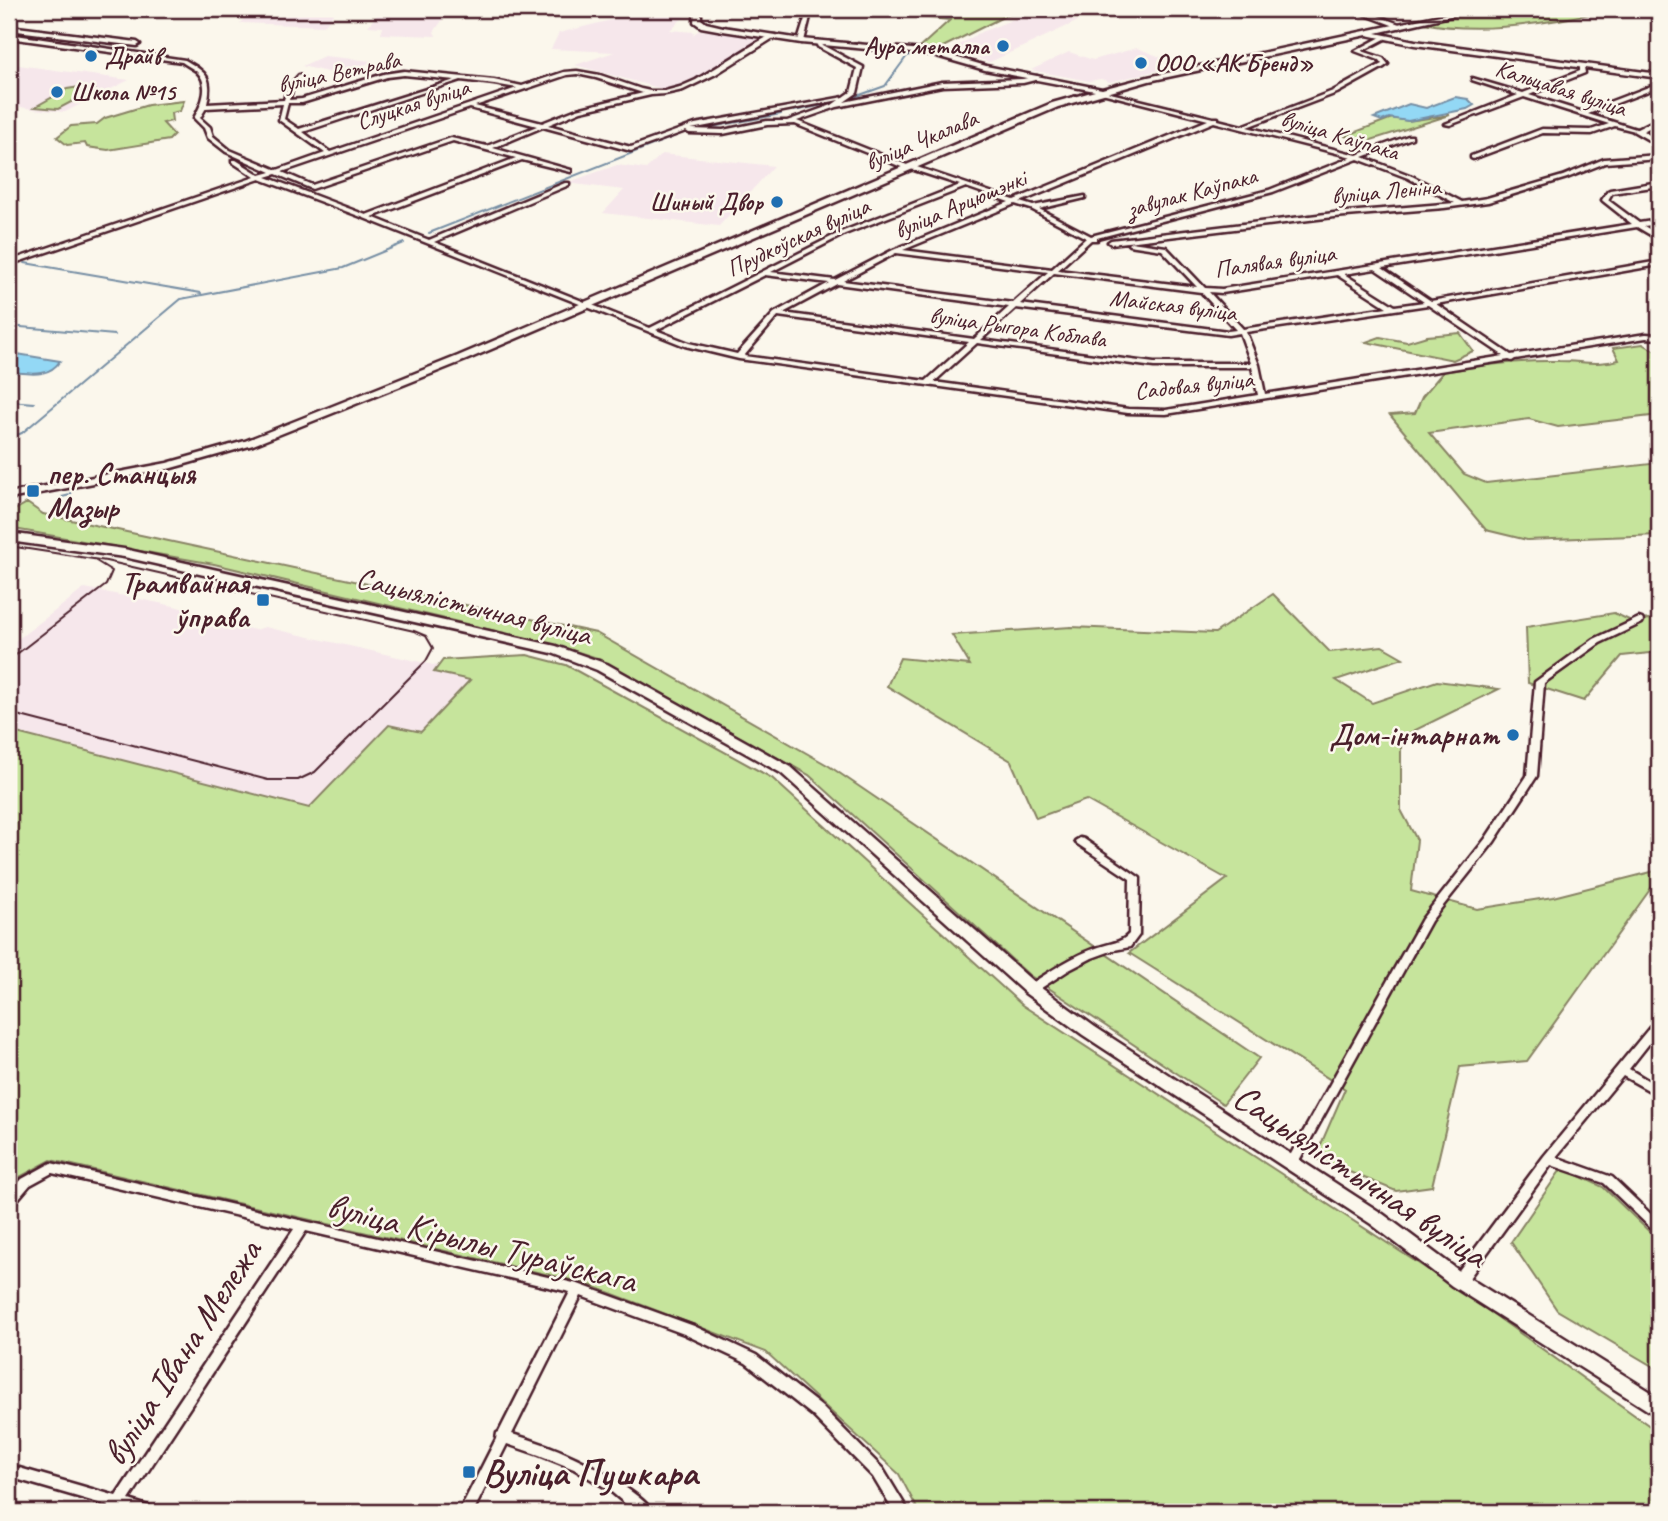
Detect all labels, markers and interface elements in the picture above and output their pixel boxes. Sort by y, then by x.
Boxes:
place label: Аура металла [864,31,990,61]
marker: Аура металла [995,38,1011,54]
place label: Драйв [105,41,167,71]
street label: вуліца Ветрава [275,44,404,100]
marker: Драйв [83,48,99,64]
place label: ООО «АК Бренд» [1155,48,1313,78]
street label: Кальцавая вуліца [1492,53,1632,124]
marker: ООО «АК Бренд» [1133,55,1149,71]
street label: Слуцкая вуліца [353,71,475,136]
place label: Школа №15 [71,77,178,107]
marker: Школа №15 [49,84,65,100]
street label: вуліца Чкалава [860,102,983,177]
street label: вуліца Каўпака [1278,103,1404,168]
street label: завулак Каўпака [1121,160,1262,225]
street label: вуліца Арцюшэнкі [889,162,1033,245]
street label: вуліца Леніна [1330,171,1443,211]
place label: Шиный Двор [650,187,765,217]
street label: Прудкоўская вуліца [722,190,876,283]
marker: Шиный Двор [769,194,785,210]
street label: Палявая вуліца [1213,237,1339,284]
street label: Майская вуліца [1108,282,1240,328]
street label: вуліца Рыгора Коблава [928,300,1109,354]
street label: Садовая вуліца [1133,364,1256,406]
place label: пер. Станцыя Мазыр [47,455,197,528]
marker: пер. Станцыя Мазыр [25,483,41,499]
street label: Сацыялістычная вуліца [353,558,597,654]
place label: Трамвайная ўправа [121,564,251,636]
marker: Трамвайная ўправа [255,592,271,608]
place label: Дом-інтарнат [1329,716,1501,754]
marker: Дом-інтарнат [1505,727,1521,743]
street label: Сацыялістычная вуліца [1225,1073,1499,1279]
street label: вуліца Кірылы Тураўскага [322,1181,643,1304]
street label: вуліца Івана Мележа [91,1229,273,1474]
place label: Вуліца Пушкара [483,1449,701,1496]
marker: Вуліца Пушкара [461,1464,477,1480]

